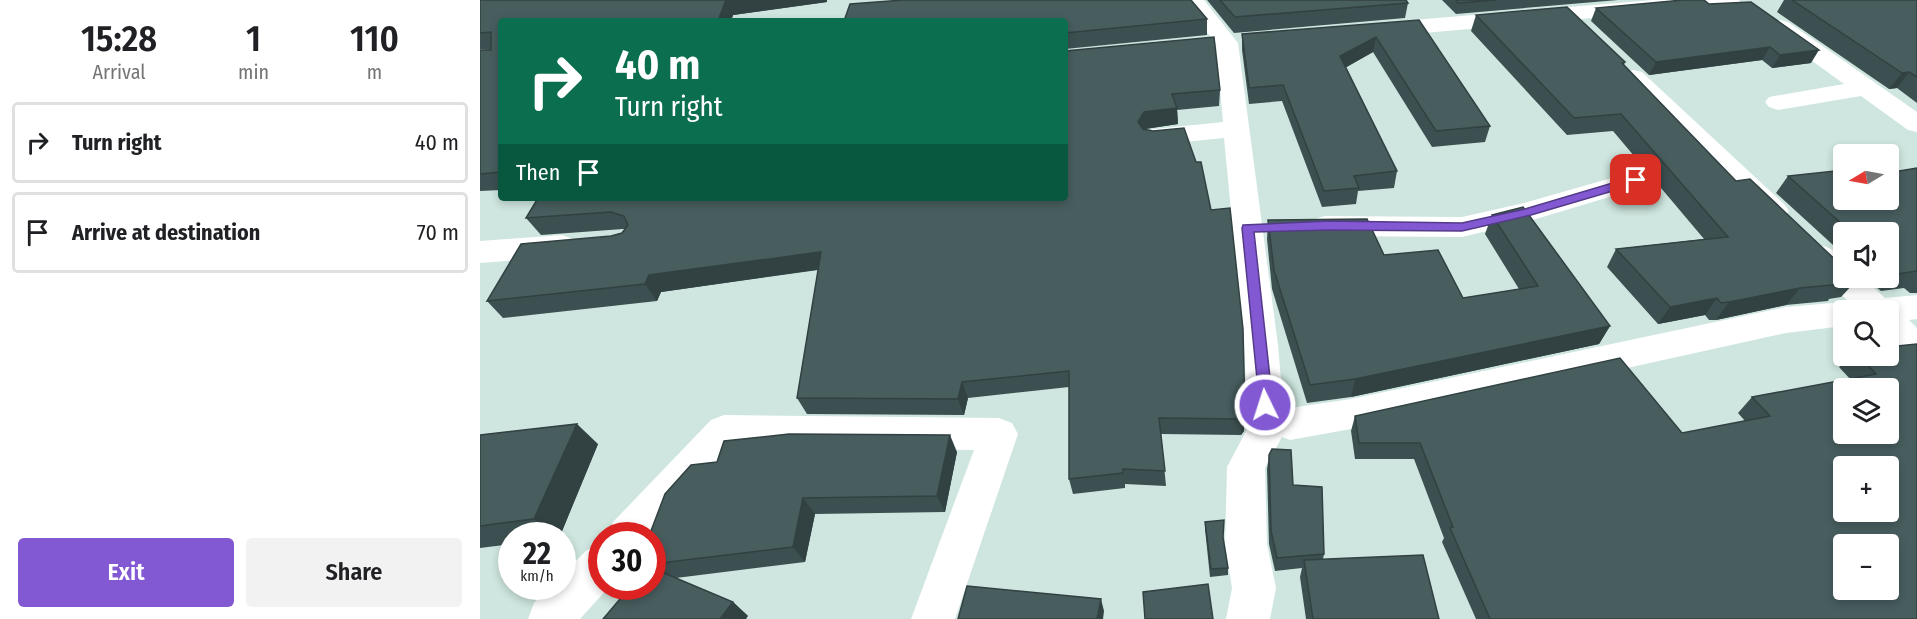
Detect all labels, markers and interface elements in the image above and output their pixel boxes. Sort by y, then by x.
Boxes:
text: 15:28 [81,17,157,61]
text: 1 [246,17,261,61]
text: 110 [350,17,399,61]
text: 40 m [615,40,700,90]
icon: right [516,42,594,120]
text: Arrival [93,60,146,84]
text: min [238,60,269,84]
text: m [367,60,382,84]
text: Turn right [615,91,723,123]
icon: right [21,126,54,159]
text: Turn right [72,129,161,156]
text: 40 m [415,129,459,156]
north arrow [1833,144,1899,210]
map controls [1833,144,1899,600]
pin [1610,154,1661,205]
icon: arrive [572,156,605,189]
text: Then [516,159,560,186]
icon: arrive [1619,163,1652,196]
icon: arrive [21,216,54,249]
text: Arrive at destination [72,219,260,246]
text: 70 m [417,219,459,246]
button: sound [1833,222,1899,288]
button: search [1833,300,1899,366]
position arrow [1233,373,1297,437]
button: layers [1833,378,1899,444]
button: + [1833,456,1899,522]
speed limit sign: 30 [588,522,666,600]
button: − [1833,534,1899,600]
text: 22 [523,536,551,572]
button: Exit [18,538,234,607]
button: Share [246,538,462,607]
text: km/h [520,567,554,585]

